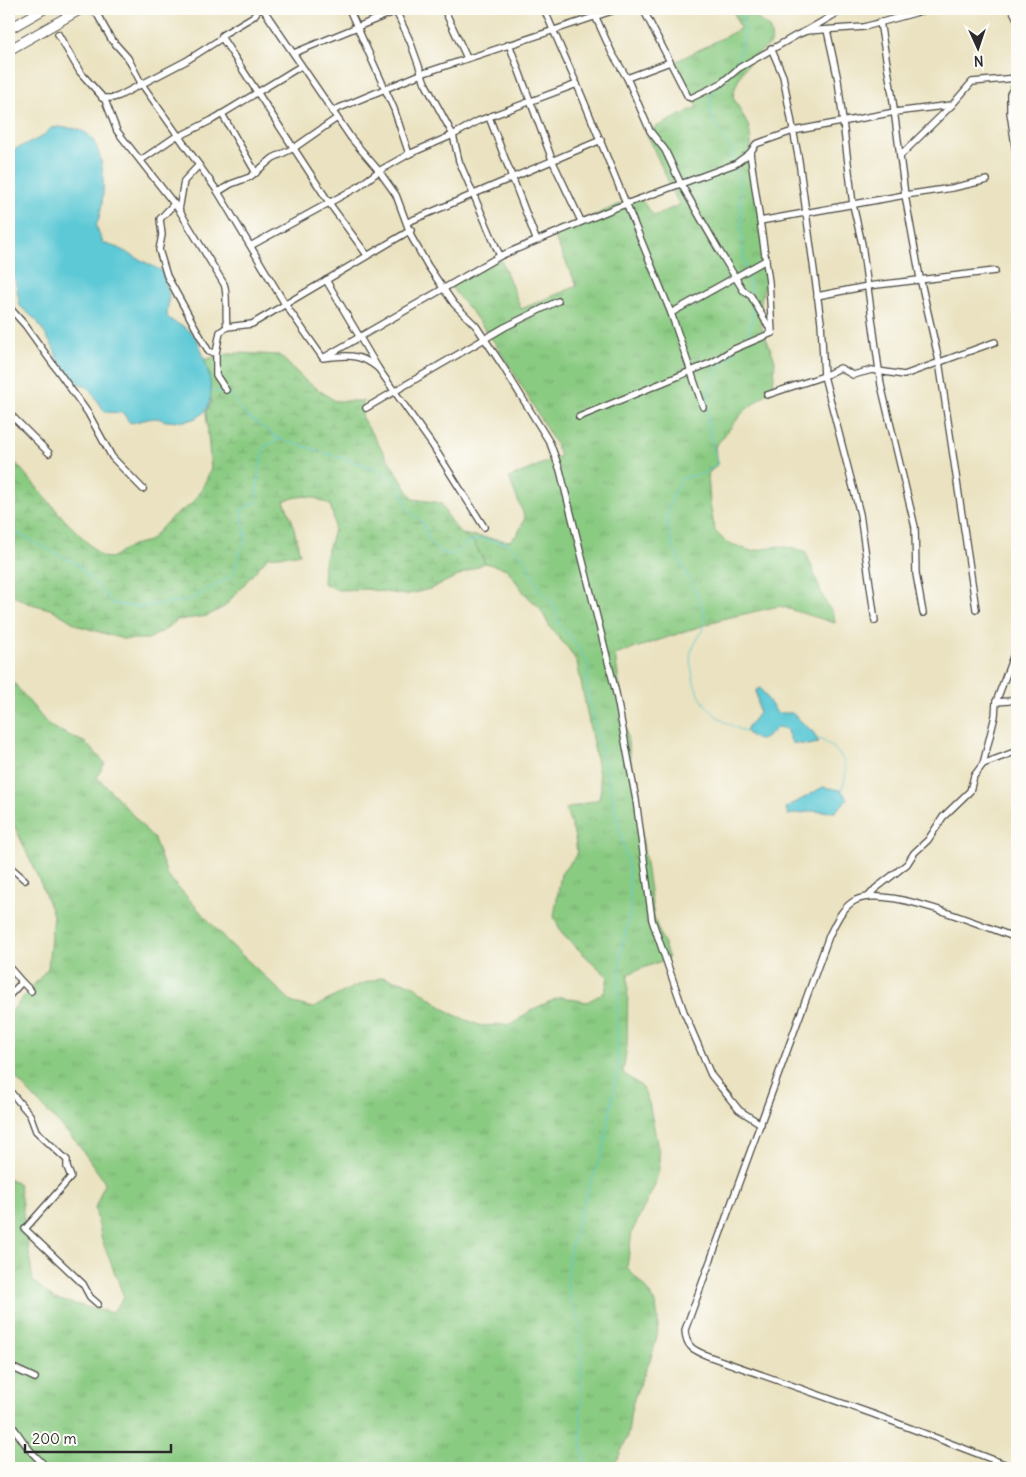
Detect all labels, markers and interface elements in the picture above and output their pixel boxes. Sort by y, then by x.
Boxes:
north arrow [954,22,1004,72]
text: N [973,52,984,70]
scale bar [25,1422,171,1454]
text: 200 m [32,1429,77,1448]

